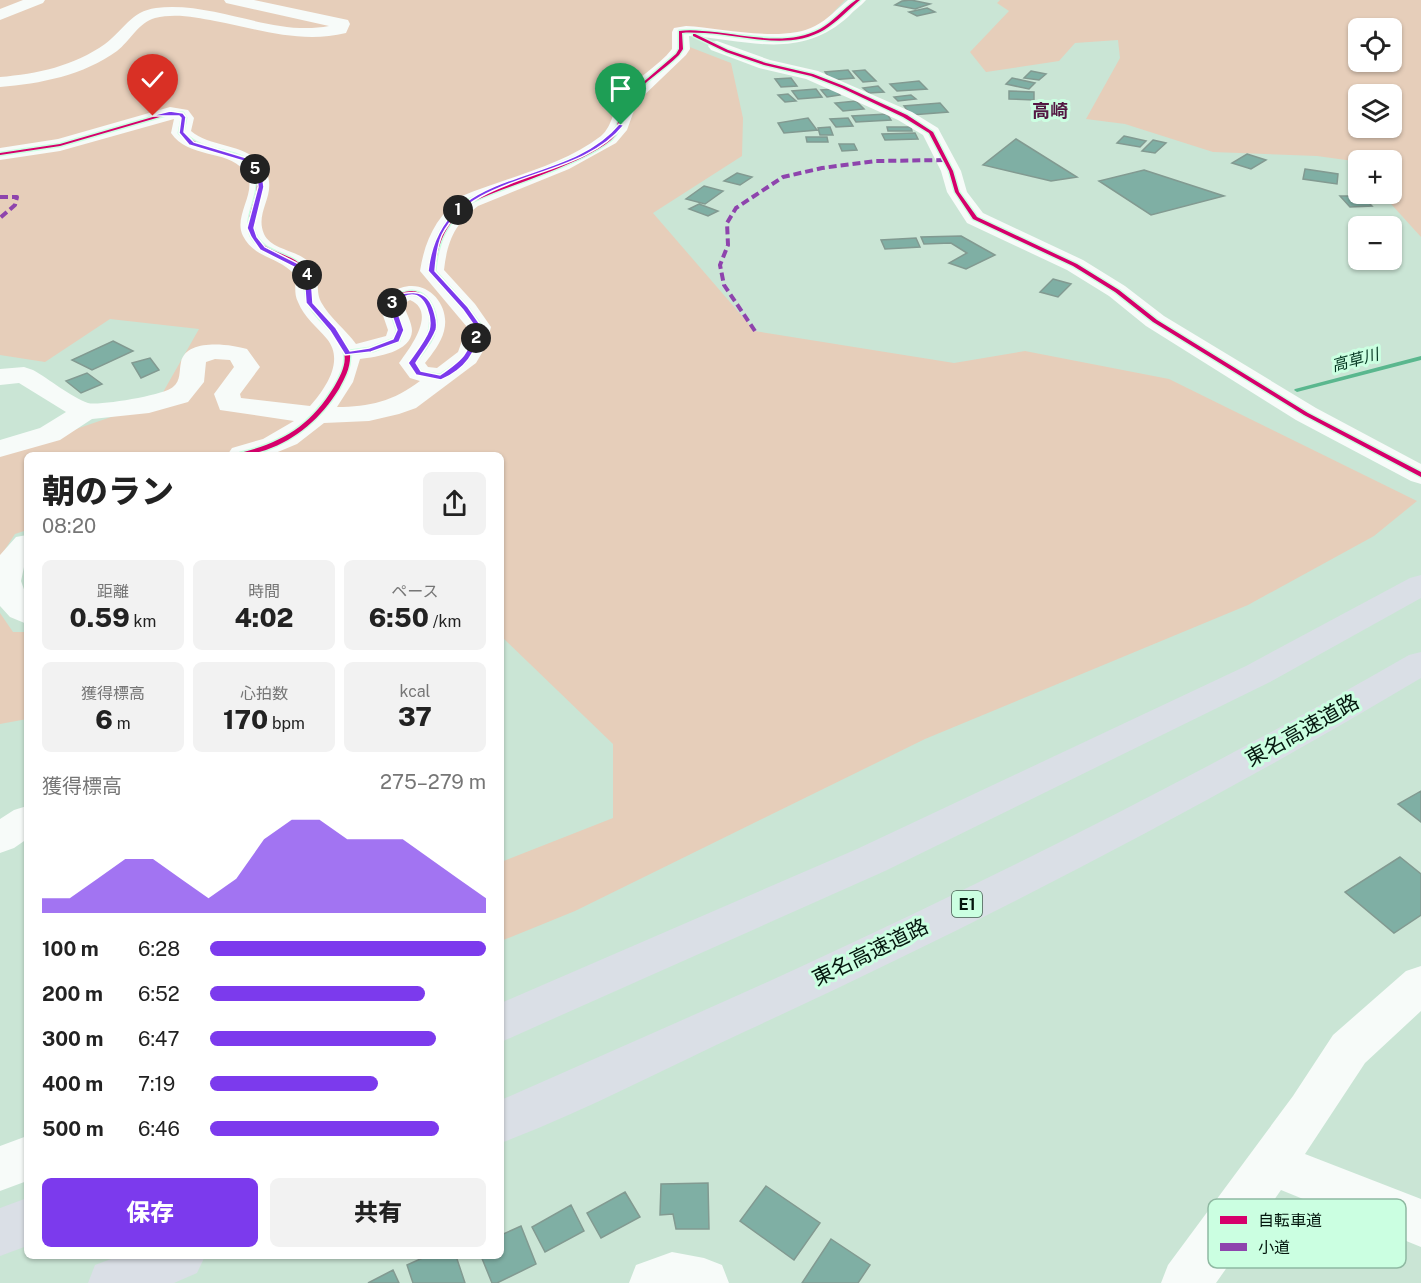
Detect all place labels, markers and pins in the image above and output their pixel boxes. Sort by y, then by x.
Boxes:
pin [127,54,178,116]
pin [595,63,646,125]
pin: 5 [240,154,270,184]
pin: 1 [443,195,473,225]
pin: 4 [292,260,322,290]
pin: 3 [377,288,407,318]
pin: 2 [461,323,491,353]

